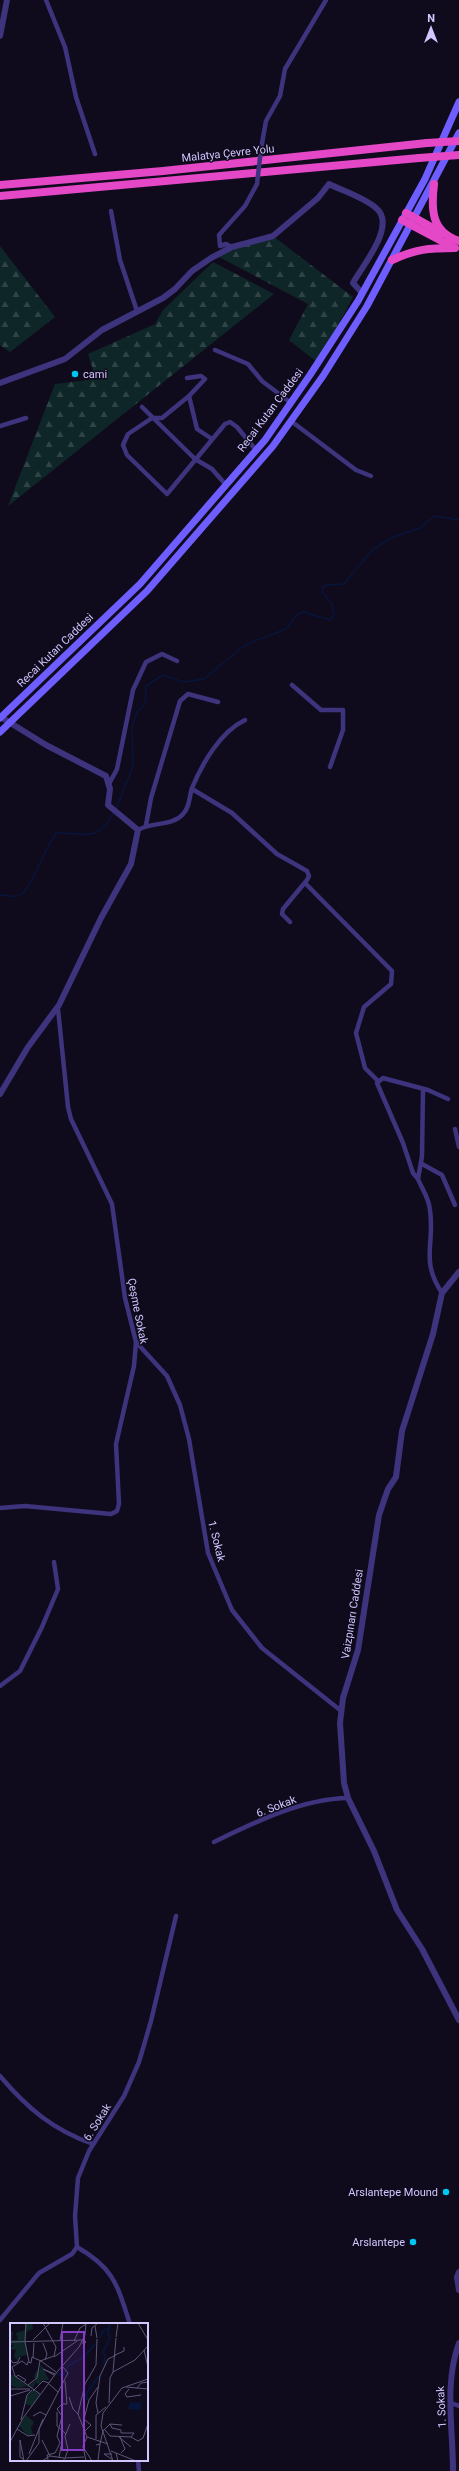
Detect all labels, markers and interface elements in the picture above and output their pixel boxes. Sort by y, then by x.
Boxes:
north arrow [411,8,451,48]
text: N [427,12,435,25]
street label: Malatya Çevre Yolu [181,142,275,165]
street label: Recai Kutan Caddesi [235,366,306,454]
place label: cami [83,368,107,381]
marker: cami [70,369,80,379]
street label: Recai Kutan Caddesi [15,611,96,690]
street label: Çeşme Sokak [125,1277,150,1346]
street label: 1. Sokak [205,1519,228,1563]
street label: Vaizpınarı Caddesi [339,1568,366,1660]
street label: 6. Sokak [254,1793,298,1820]
street label: 6. Sokak [81,2101,114,2143]
place label: Arslantepe Mound [348,2186,438,2199]
marker: Arslantepe Mound [441,2187,451,2197]
place label: Arslantepe [352,2236,405,2249]
marker: Arslantepe [408,2237,418,2247]
inset map [10,2323,148,2461]
street label: 1. Sokak [434,2385,449,2428]

